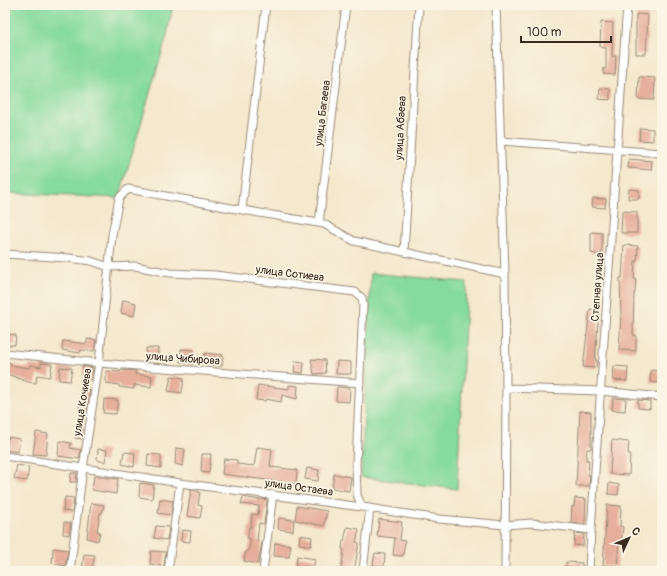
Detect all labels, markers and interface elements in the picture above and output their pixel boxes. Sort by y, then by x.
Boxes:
scale bar [521,18,611,44]
text: 100 m [527,25,562,40]
street label: улица Багаева [312,79,333,148]
street label: улица Абаева [392,96,409,161]
street label: Степная улица [589,252,606,322]
street label: улица Сотиева [254,263,325,284]
street label: улица Чибирова [145,349,220,368]
street label: улица Кочиева [71,367,94,438]
street label: улица Остаева [263,476,334,499]
north arrow [609,518,649,558]
text: С [629,524,643,539]

